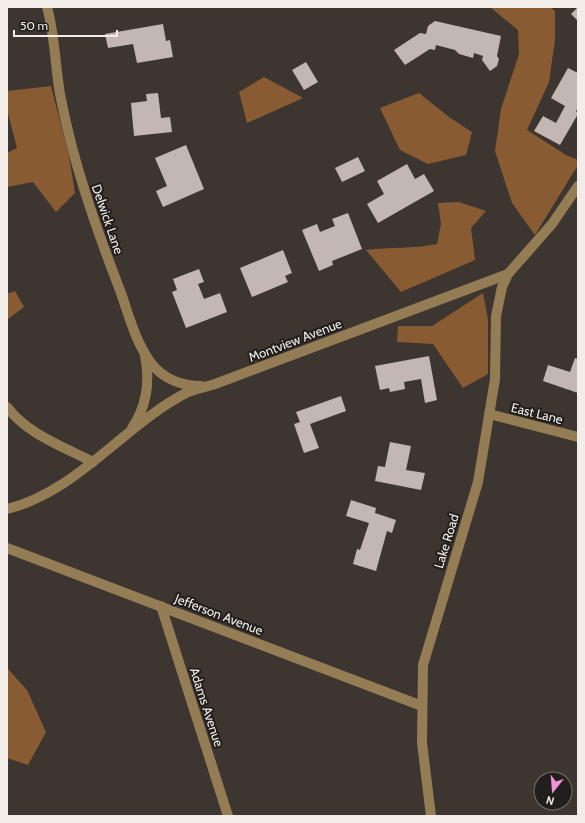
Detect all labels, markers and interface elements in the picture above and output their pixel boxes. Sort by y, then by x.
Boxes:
scale bar [14,12,117,38]
text: 50 m [20,18,48,33]
street label: Delwick Lane [89,182,127,256]
street label: Montview Avenue [246,315,344,365]
street label: East Lane [509,399,565,427]
street label: Lake Road [430,512,462,570]
street label: Jefferson Avenue [172,590,266,638]
street label: Adams Avenue [187,665,227,749]
north arrow [533,771,573,811]
text: N [544,793,556,808]

